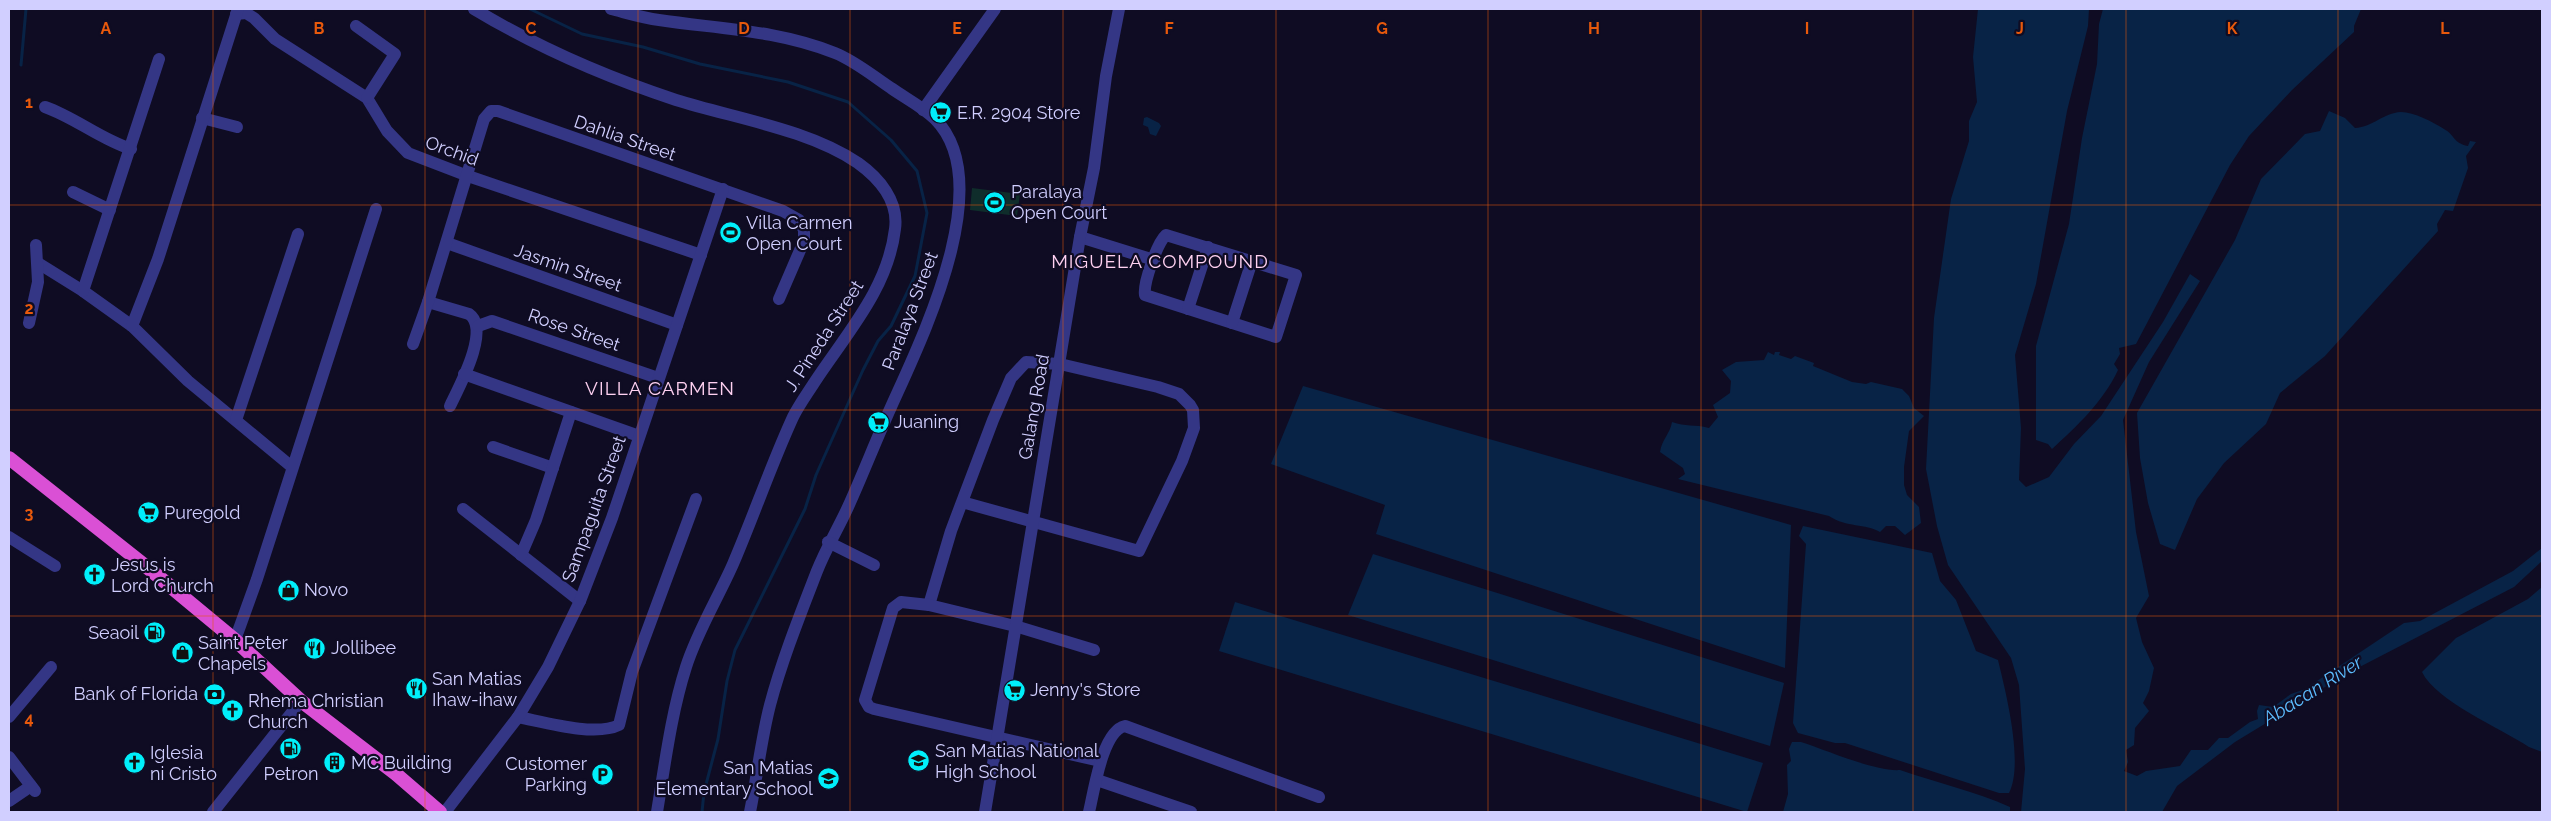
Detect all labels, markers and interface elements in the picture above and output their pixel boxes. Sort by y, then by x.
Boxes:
text: A [101,19,112,38]
text: B [314,19,325,38]
text: C [526,19,537,38]
text: D [738,19,750,38]
text: E [952,19,962,38]
text: F [1164,19,1174,38]
text: G [1376,19,1388,38]
text: H [1588,19,1600,38]
text: I [1805,19,1809,38]
text: J [2016,19,2024,38]
text: K [2227,19,2238,38]
text: L [2440,19,2450,38]
text: 1 [25,93,33,112]
supermarket icon: E.R. 2904 Store [929,101,953,125]
place label: E.R. 2904 Store [957,102,1081,123]
street label: Dahlia Street [572,110,679,165]
street label: Orchid [423,131,482,170]
place label: Paralaya Open Court [1011,181,1107,223]
sports icon: Paralaya Open Court [983,190,1007,214]
place label: Villa Carmen Open Court [746,212,852,254]
sports icon: Villa Carmen Open Court [718,221,742,245]
street label: Jasmin Street [512,239,625,296]
street label: Paralaya Street [877,249,942,373]
district label: MIGUELA COMPOUND [1051,250,1269,272]
street label: J. Pineda Street [780,276,867,395]
text: 2 [24,299,34,318]
street label: Rose Street [525,304,623,355]
street label: Galang Road [1014,353,1053,461]
district label: VILLA CARMEN [585,377,735,399]
supermarket icon: Juaning [866,410,890,434]
place label: Juaning [894,411,959,432]
street label: Sampaguita Street [557,433,630,585]
supermarket icon: Puregold [136,501,160,525]
place label: Puregold [164,502,240,523]
text: 3 [25,504,34,523]
place label: Jesus is Lord Church [111,554,214,596]
church icon: Jesus is Lord Church [83,563,107,587]
shop icon: Novo [276,578,300,602]
place label: Novo [304,579,348,600]
fuel station icon: Seaoil [143,621,167,645]
place label: Seaoil [88,622,139,643]
place label: Saint Peter Chapels [198,632,289,674]
restaurant icon: Jollibee [303,636,327,660]
place label: Jollibee [331,637,397,658]
shop icon: Saint Peter Chapels [170,641,194,665]
water label: Abacan River [2257,650,2367,730]
place label: San Matias Ihaw-ihaw [432,668,522,710]
restaurant icon: San Matias Ihaw-ihaw [404,677,428,701]
supermarket icon: Jenny's Store [1002,678,1026,702]
place label: Jenny's Store [1030,679,1141,700]
bank icon: Bank of Florida [202,682,226,706]
place label: Bank of Florida [73,683,198,704]
place label: Rhema Christian Church [248,690,384,732]
church icon: Rhema Christian Church [220,699,244,723]
text: 4 [24,709,34,728]
fuel station icon: Petron [279,737,303,761]
place label: San Matias National High School [935,740,1099,782]
place label: Iglesia ni Cristo [150,742,217,784]
school or university icon: San Matias National High School [907,749,931,773]
church icon: Iglesia ni Cristo [122,751,146,775]
building icon: MC Building [323,751,347,775]
place label: MC Building [351,752,452,773]
place label: Customer Parking [505,753,588,795]
place label: San Matias Elementary School [655,757,813,799]
parking icon: Customer Parking [591,762,615,786]
place label: Petron [264,763,318,784]
school or university icon: San Matias Elementary School [817,766,841,790]

